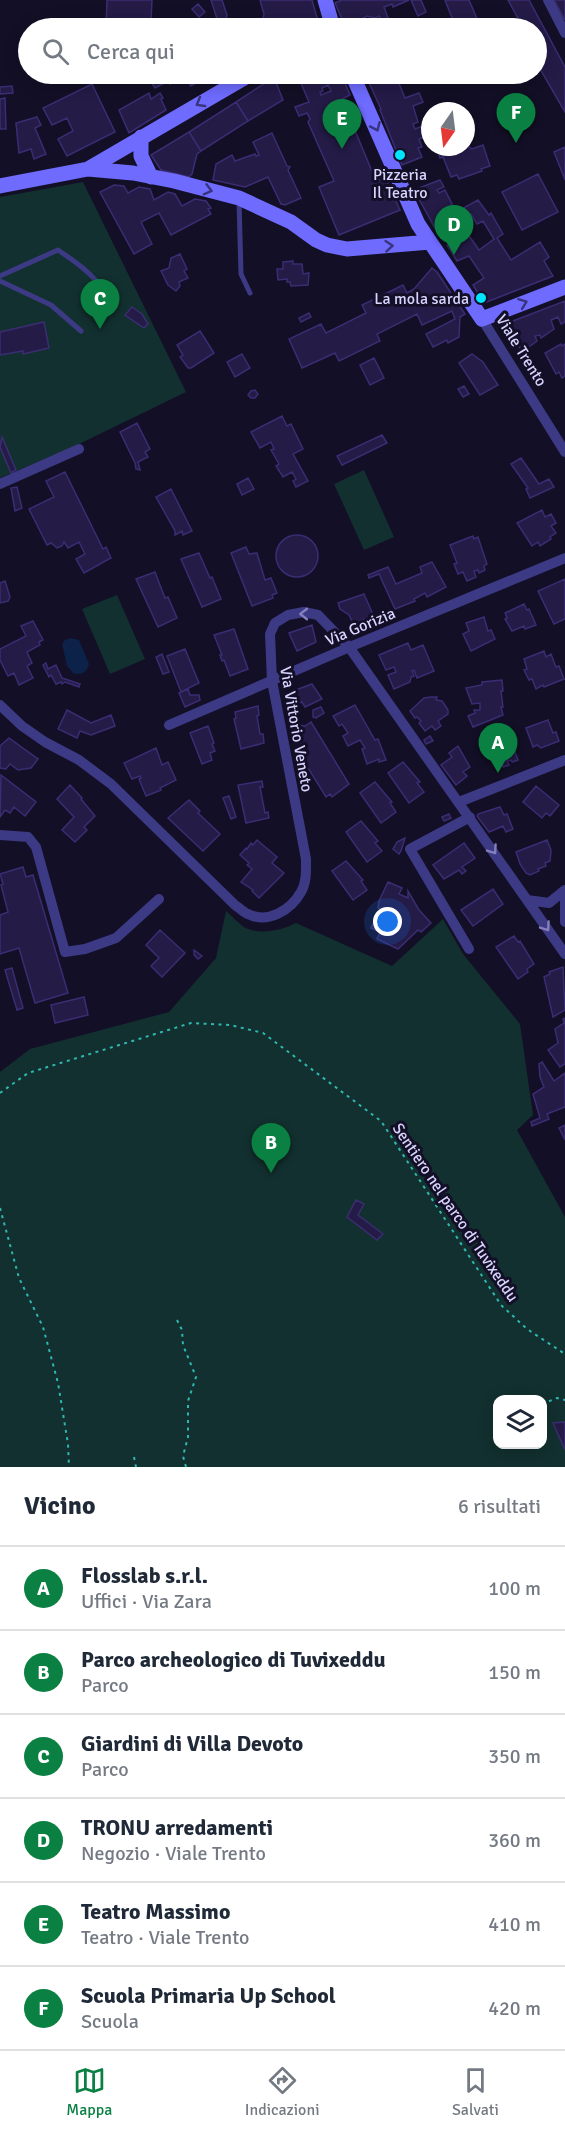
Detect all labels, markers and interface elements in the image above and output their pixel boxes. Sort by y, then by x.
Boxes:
search box [18,18,547,84]
icon: search [39,35,72,68]
text: Cerca qui [87,38,175,65]
pin: F [496,94,536,143]
one-way arrow [196,96,206,107]
pin: E [322,100,362,149]
north arrow [421,102,475,156]
one-way arrow [368,121,380,132]
marker: Pizzeria Il Teatro [393,148,407,162]
place label: Pizzeria Il Teatro [373,165,427,203]
one-way arrow [202,183,212,195]
pin: D [434,206,474,255]
one-way arrow [384,240,393,253]
pin: C [80,280,120,329]
place label: La mola sarda [374,289,469,309]
marker: La mola sarda [474,291,488,305]
one-way arrow [517,298,528,310]
street label: Viale Trento [491,311,551,390]
street label: Via Gorizia [322,603,398,651]
one-way arrow [300,608,309,620]
street label: Via Vittorio Veneto [275,665,317,794]
pin: A [478,724,518,773]
one-way arrow [485,844,497,854]
your location [373,907,402,936]
one-way arrow [539,920,550,931]
street label: Sentiero nel parco di Tuvixeddu [388,1119,523,1306]
pin: B [252,1124,290,1173]
map controls [493,1395,547,1449]
button: layers [493,1395,547,1449]
text: Vicino [24,1490,96,1522]
text: 6 risultati [458,1494,541,1519]
text: Flosslab s.r.l. [81,1562,208,1589]
text: A [37,1576,50,1601]
text: 100 m [488,1576,541,1601]
text: Uffici · Via Zara [81,1589,212,1614]
text: Parco archeologico di Tuvixeddu [81,1646,386,1673]
text: B [37,1660,50,1685]
text: 150 m [488,1660,541,1685]
text: Parco [81,1673,129,1698]
text: Giardini di Villa Devoto [81,1730,303,1757]
text: C [37,1744,50,1769]
text: 350 m [488,1744,541,1769]
text: Parco [81,1757,129,1782]
text: TRONU arredamenti [81,1814,273,1841]
text: D [37,1828,50,1853]
text: 360 m [488,1828,541,1853]
text: Negozio · Viale Trento [81,1841,266,1866]
text: Teatro Massimo [81,1898,230,1925]
text: E [38,1912,49,1937]
text: 410 m [488,1912,541,1937]
text: Teatro · Viale Trento [81,1925,250,1950]
text: Scuola Primaria Up School [81,1982,336,2009]
text: F [38,1996,49,2021]
text: 420 m [488,1996,541,2021]
text: Scuola [81,2009,139,2034]
tab: Mappa [66,2064,112,2120]
tab: Indicazioni [245,2064,320,2120]
tab: Salvati [452,2064,499,2120]

